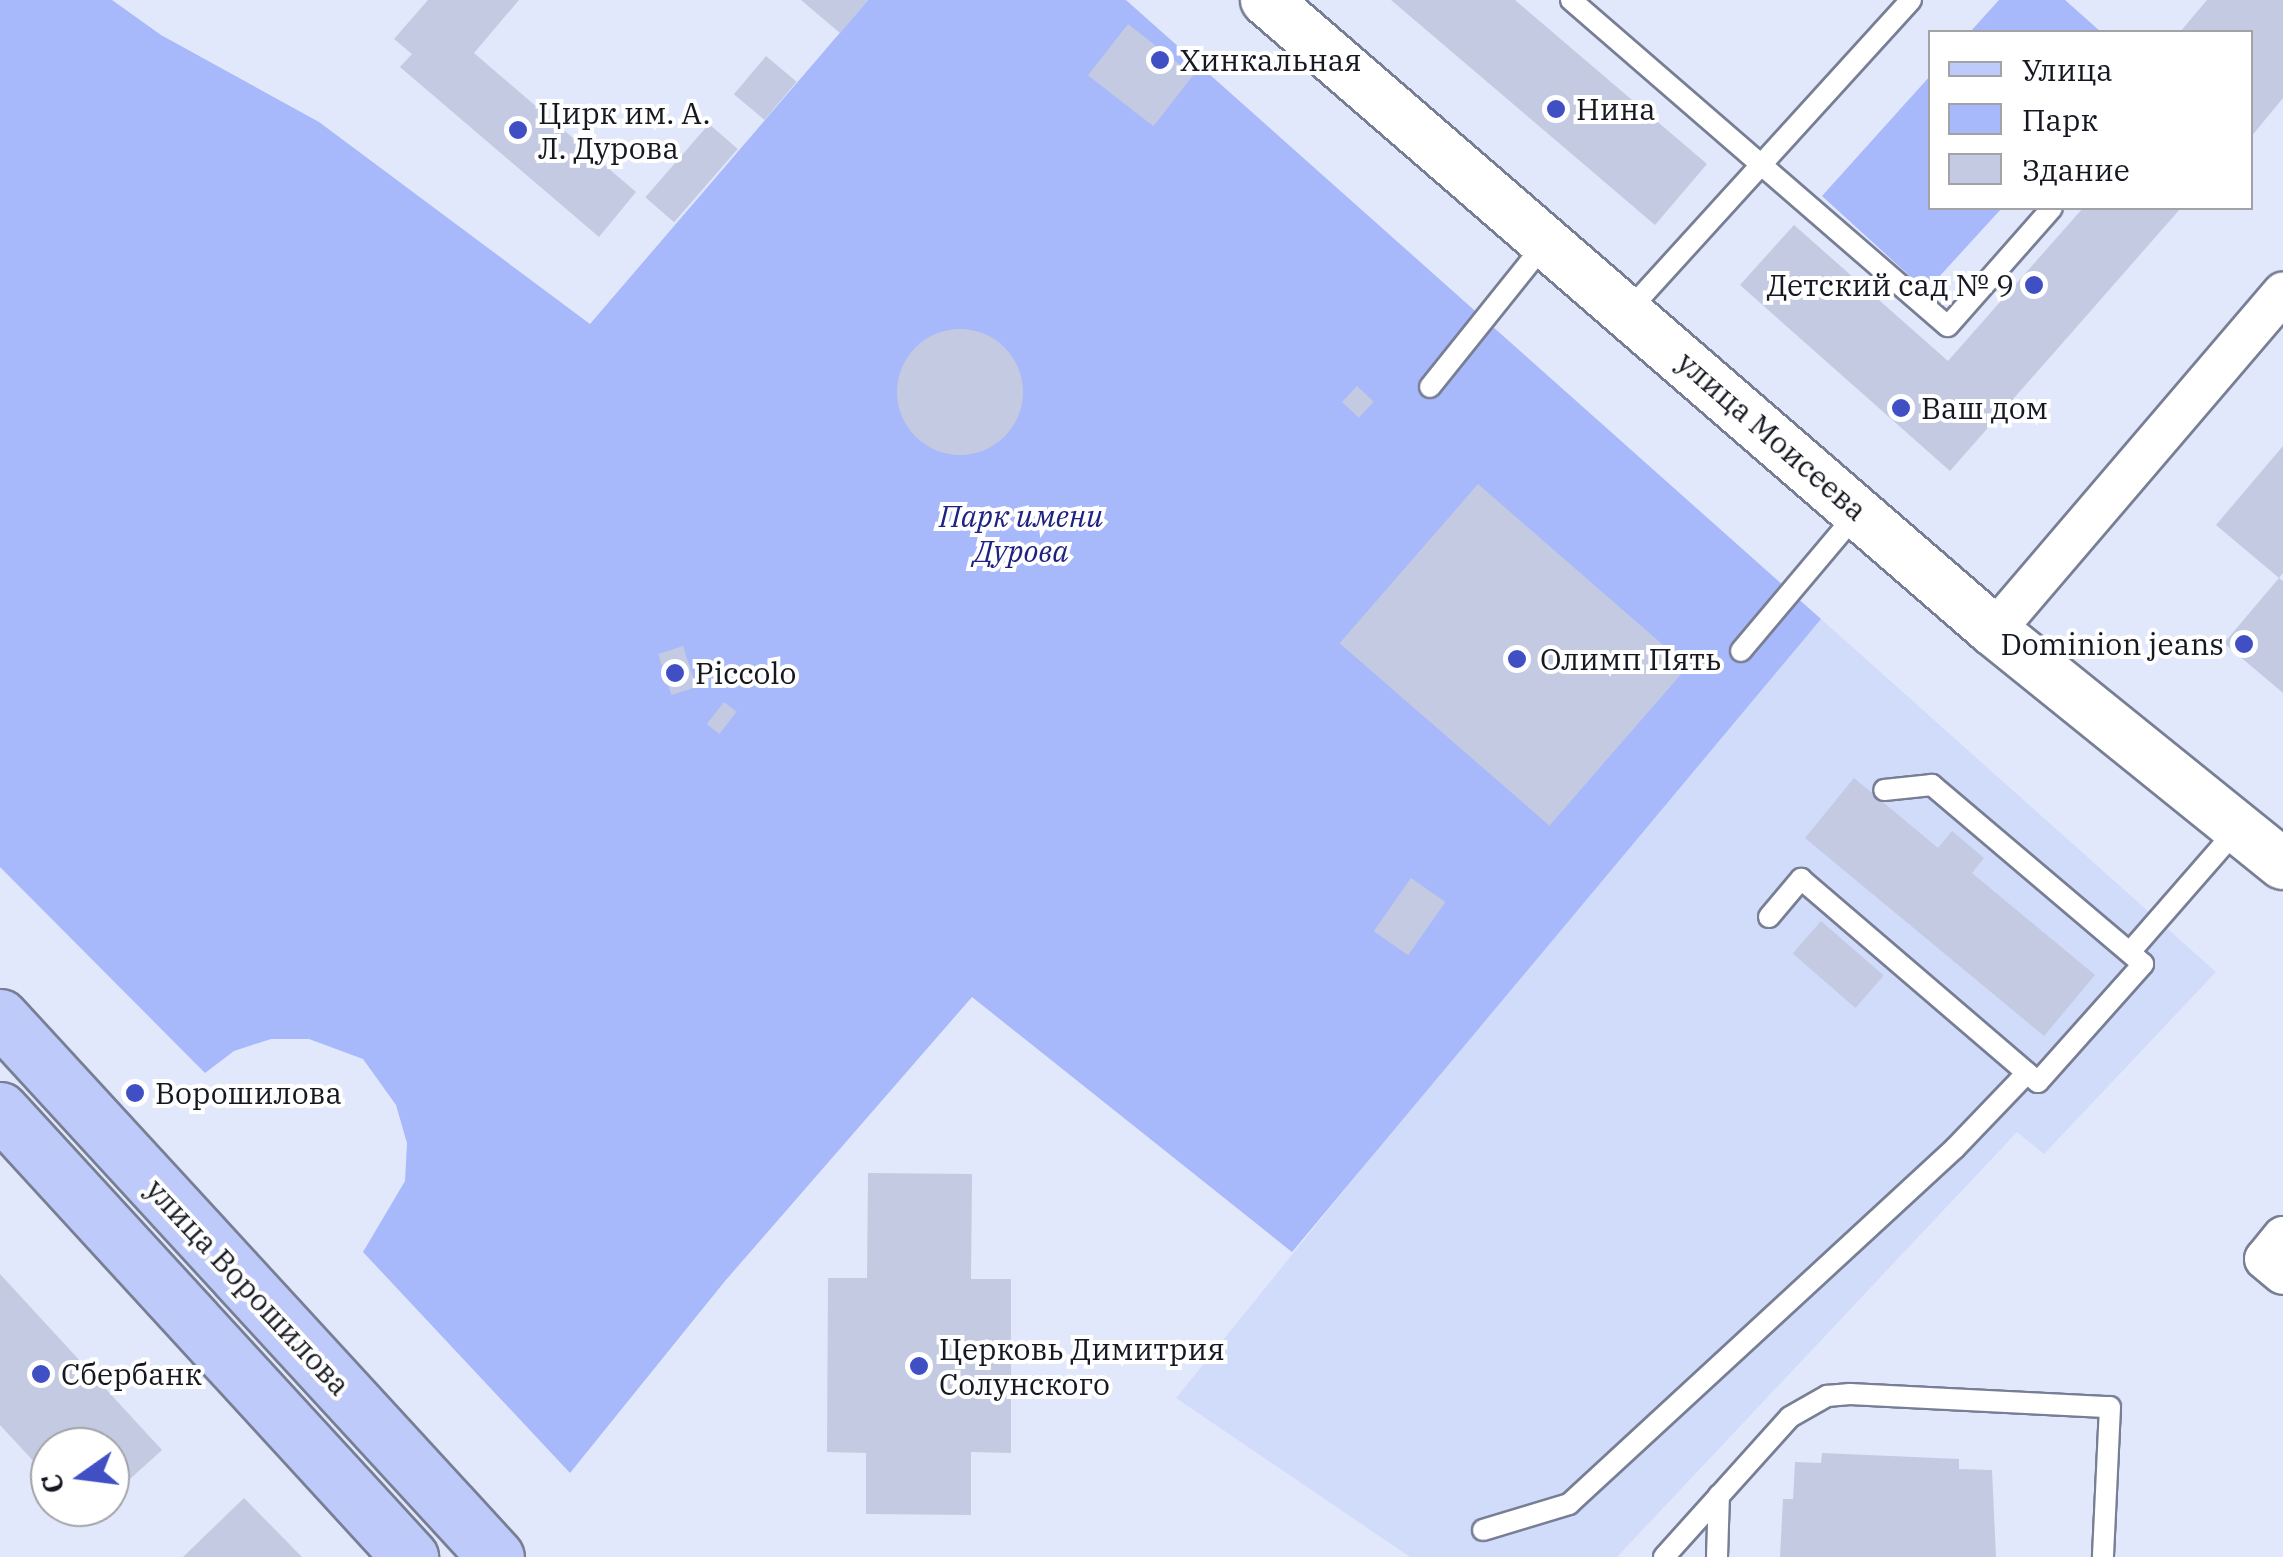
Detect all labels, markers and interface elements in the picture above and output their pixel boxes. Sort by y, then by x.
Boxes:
legend [1928,30,2253,210]
place label: Хинкальная [1180,42,1362,78]
marker: Хинкальная [1149,49,1171,71]
text: Улица [2022,50,2113,89]
place label: Нина [1576,91,1656,127]
place label: Цирк им. А. Л. Дурова [538,95,710,166]
marker: Нина [1545,98,1567,120]
text: Парк [2022,100,2098,139]
marker: Цирк им. А. Л. Дурова [507,119,529,141]
text: Здание [2022,150,2130,189]
place label: Детский сад № 9 [1767,267,2014,303]
marker: Детский сад № 9 [2023,274,2045,296]
street label: улица Моисеева [1670,344,1874,528]
place label: Ваш дом [1921,390,2048,426]
marker: Ваш дом [1890,397,1912,419]
park label: Парк имени Дурова [939,498,1103,568]
place label: Dominion jeans [2001,626,2224,662]
marker: Dominion jeans [2233,633,2255,655]
place label: Олимп Пять [1540,641,1721,677]
marker: Олимп Пять [1504,646,1530,672]
place label: Piccolo [695,655,796,691]
marker: Piccolo [664,662,686,684]
place label: Ворошилова [155,1075,342,1111]
marker: Ворошилова [124,1082,146,1104]
street label: улица Ворошилова [138,1171,358,1403]
place label: Церковь Димитрия Солунского [939,1331,1225,1402]
marker: Церковь Димитрия Солунского [908,1355,930,1377]
place label: Сбербанк [61,1356,202,1392]
marker: Сбербанк [30,1363,52,1385]
north arrow [30,1427,130,1527]
text: С [32,1470,73,1497]

